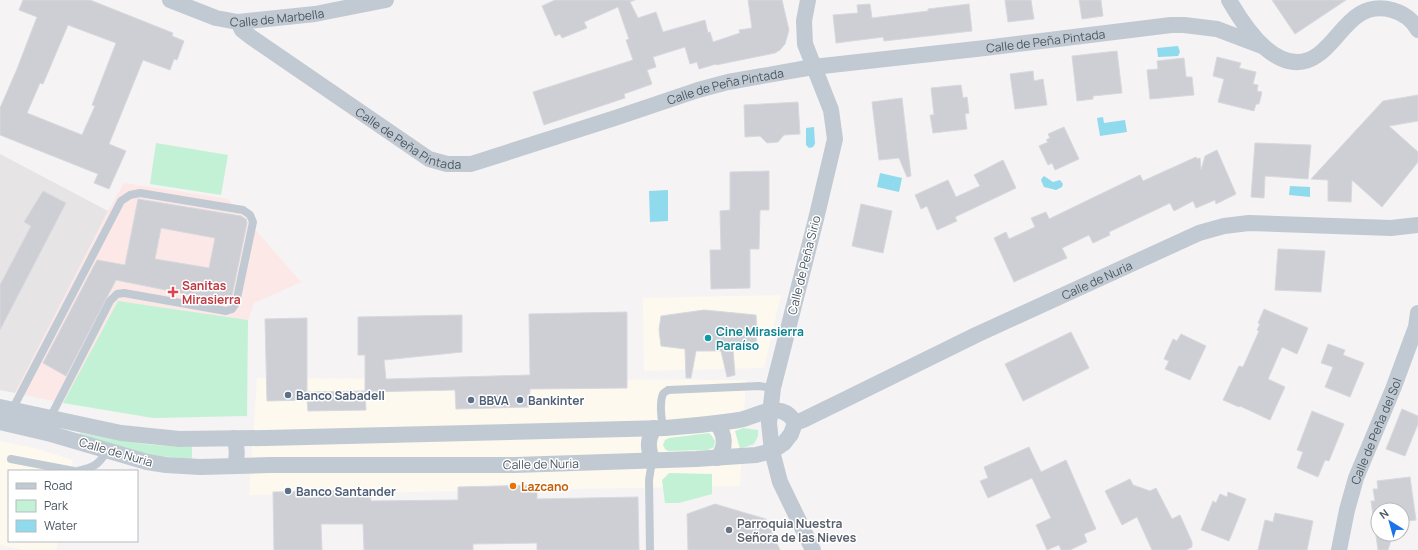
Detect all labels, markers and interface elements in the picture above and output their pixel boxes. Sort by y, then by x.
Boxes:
street label: Calle de Marbella [229,4,325,31]
street label: Calle de Peña Pintada [985,25,1106,56]
street label: Calle de Peña Pintada [665,64,785,108]
street label: Calle de Peña Pintada [352,103,461,173]
street label: Calle de Peña Sirio [783,214,825,316]
street label: Calle de Nuria [1059,256,1135,303]
place label: Sanitas Mirasierra [182,277,241,308]
marker: Sanitas Mirasierra [167,286,179,298]
place label: Cine Mirasierra Paraíso [716,323,804,354]
marker: Cine Mirasierra Paraíso [703,333,713,343]
street label: Calle de Peña del Sol [1346,375,1405,486]
place label: Banco Sabadell [296,387,385,404]
marker: Banco Sabadell [283,390,293,400]
place label: BBVA [479,392,509,409]
place label: Bankinter [528,392,584,409]
marker: BBVA [466,395,476,405]
marker: Bankinter [515,395,525,405]
street label: Calle de Nuria [77,433,155,471]
street label: Calle de Nuria [503,455,579,473]
legend [8,470,138,542]
text: Road [44,477,72,494]
place label: Lazcano [521,478,569,495]
marker: Lazcano [508,481,518,491]
place label: Banco Santander [296,483,396,500]
marker: Banco Santander [283,486,293,496]
text: Park [44,497,69,514]
north arrow [1370,502,1410,542]
text: N [1376,505,1391,522]
place label: Parroquia Nuestra Señora de las Nieves [737,515,857,546]
text: Water [44,517,78,534]
marker: Parroquia Nuestra Señora de las Nieves [724,525,734,535]

